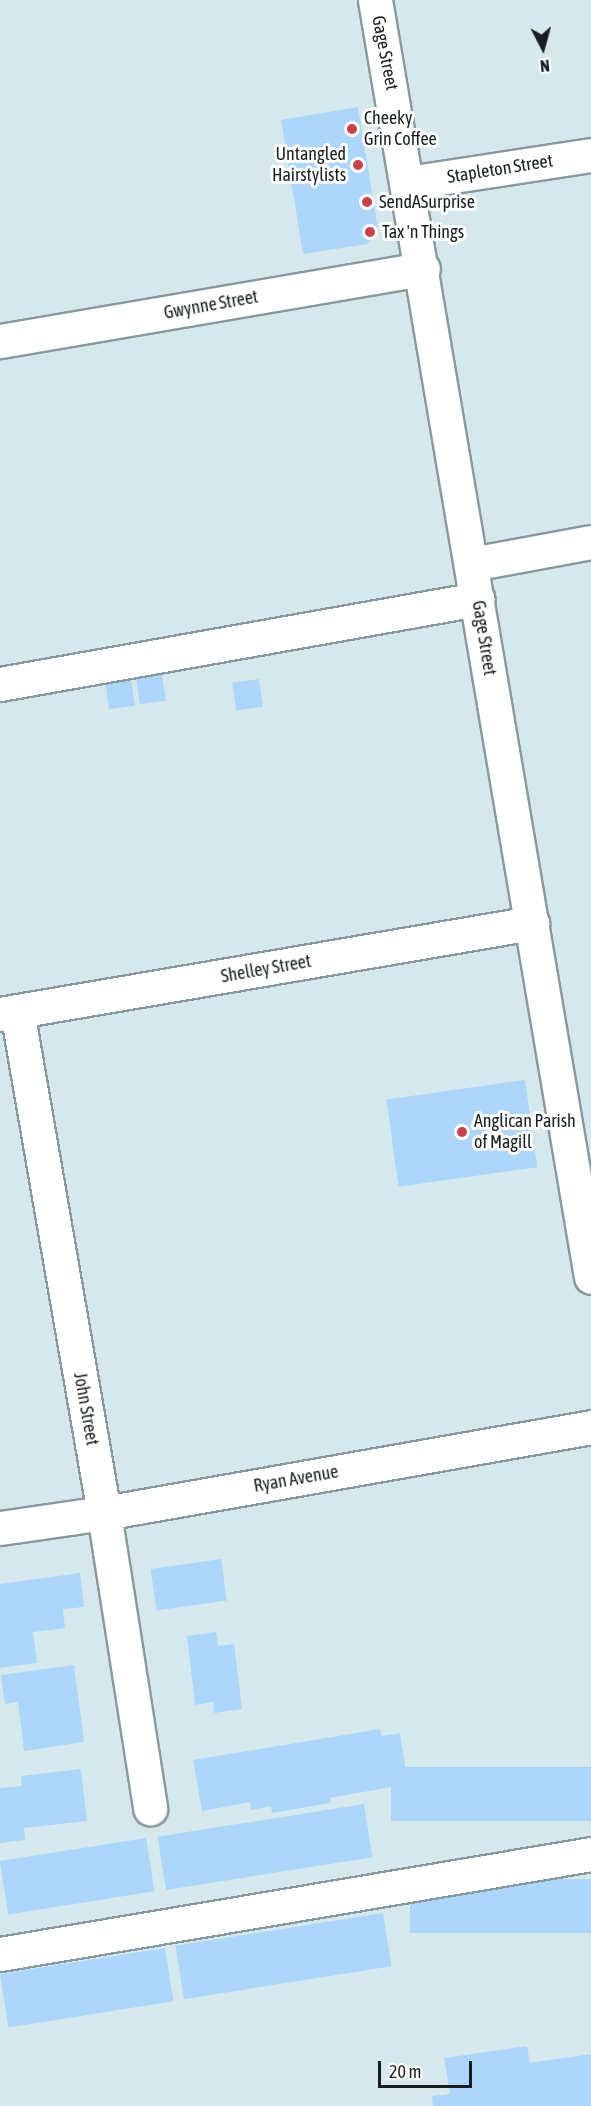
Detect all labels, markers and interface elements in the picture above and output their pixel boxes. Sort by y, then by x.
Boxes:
street label: Gage Street [367,14,403,92]
north arrow [513,18,573,78]
text: N [539,56,551,75]
place label: Cheeky Grin Coffee [364,108,437,150]
marker: Cheeky Grin Coffee [345,122,359,136]
place label: Untangled Hairstylists [272,144,346,186]
street label: Stapleton Street [446,150,554,188]
marker: Untangled Hairstylists [351,158,365,172]
place label: SendASurprise [379,191,475,213]
marker: SendASurprise [360,195,374,209]
place label: Tax 'n Things [382,221,464,243]
marker: Tax 'n Things [363,225,377,239]
street label: Gwynne Street [162,286,260,324]
street label: Gage Street [467,599,501,677]
street label: Shelley Street [219,950,313,988]
place label: Anglican Parish of Magill [474,1111,576,1154]
marker: Anglican Parish of Magill [455,1125,469,1139]
street label: John Street [69,1371,103,1447]
street label: Ryan Avenue [252,1461,340,1497]
scale bar [381,2049,476,2087]
text: 20 m [389,2061,421,2082]

